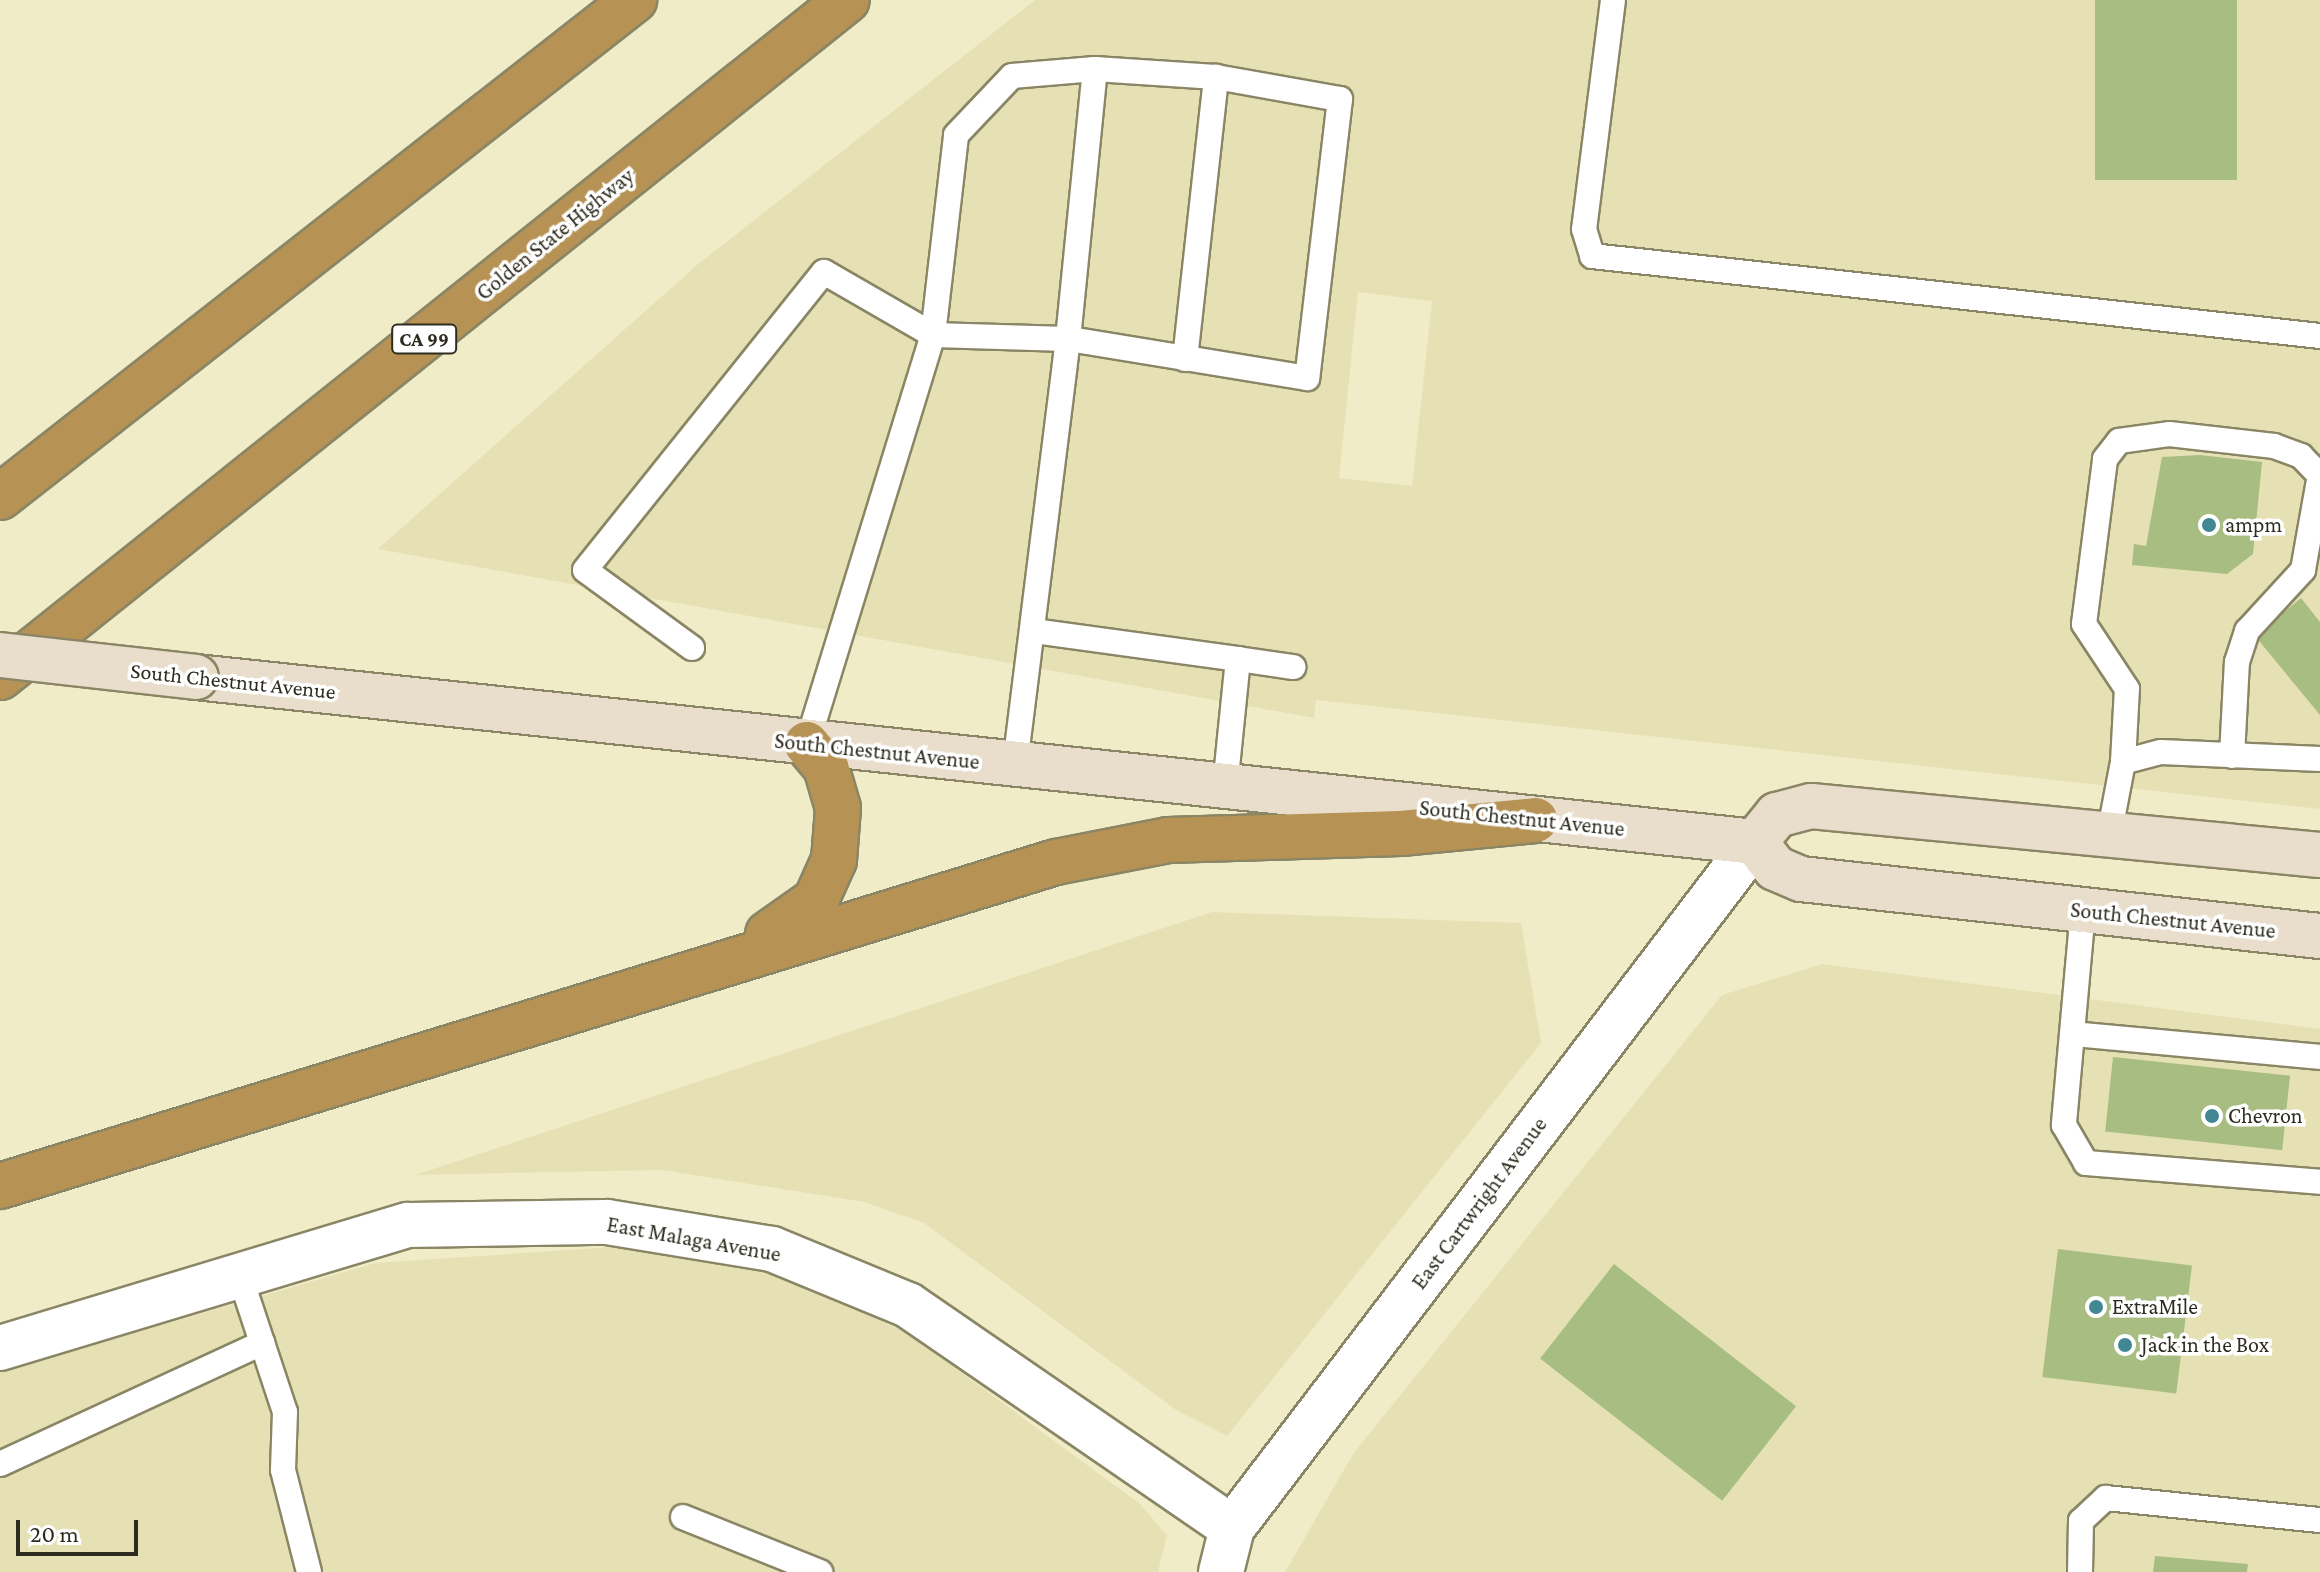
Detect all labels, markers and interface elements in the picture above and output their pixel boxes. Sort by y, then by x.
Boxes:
street label: Golden State Highway [471,162,639,306]
road number: CA 99 [390,323,458,355]
place label: ampm [2225,512,2282,538]
marker: ampm [2200,516,2218,534]
street label: South Chestnut Avenue [129,657,337,705]
street label: South Chestnut Avenue [773,727,981,775]
street label: South Chestnut Avenue [1418,794,1626,842]
street label: South Chestnut Avenue [2069,896,2277,944]
place label: Chevron [2228,1103,2303,1129]
marker: Chevron [2203,1107,2221,1125]
street label: East Cartwright Avenue [1406,1112,1552,1294]
street label: East Malaga Avenue [605,1211,783,1267]
place label: ExtraMile [2112,1294,2198,1320]
marker: ExtraMile [2087,1298,2105,1316]
place label: Jack in the Box [2141,1332,2269,1358]
marker: Jack in the Box [2116,1336,2134,1354]
scale bar [20,1504,142,1554]
text: 20 m [30,1520,79,1547]

